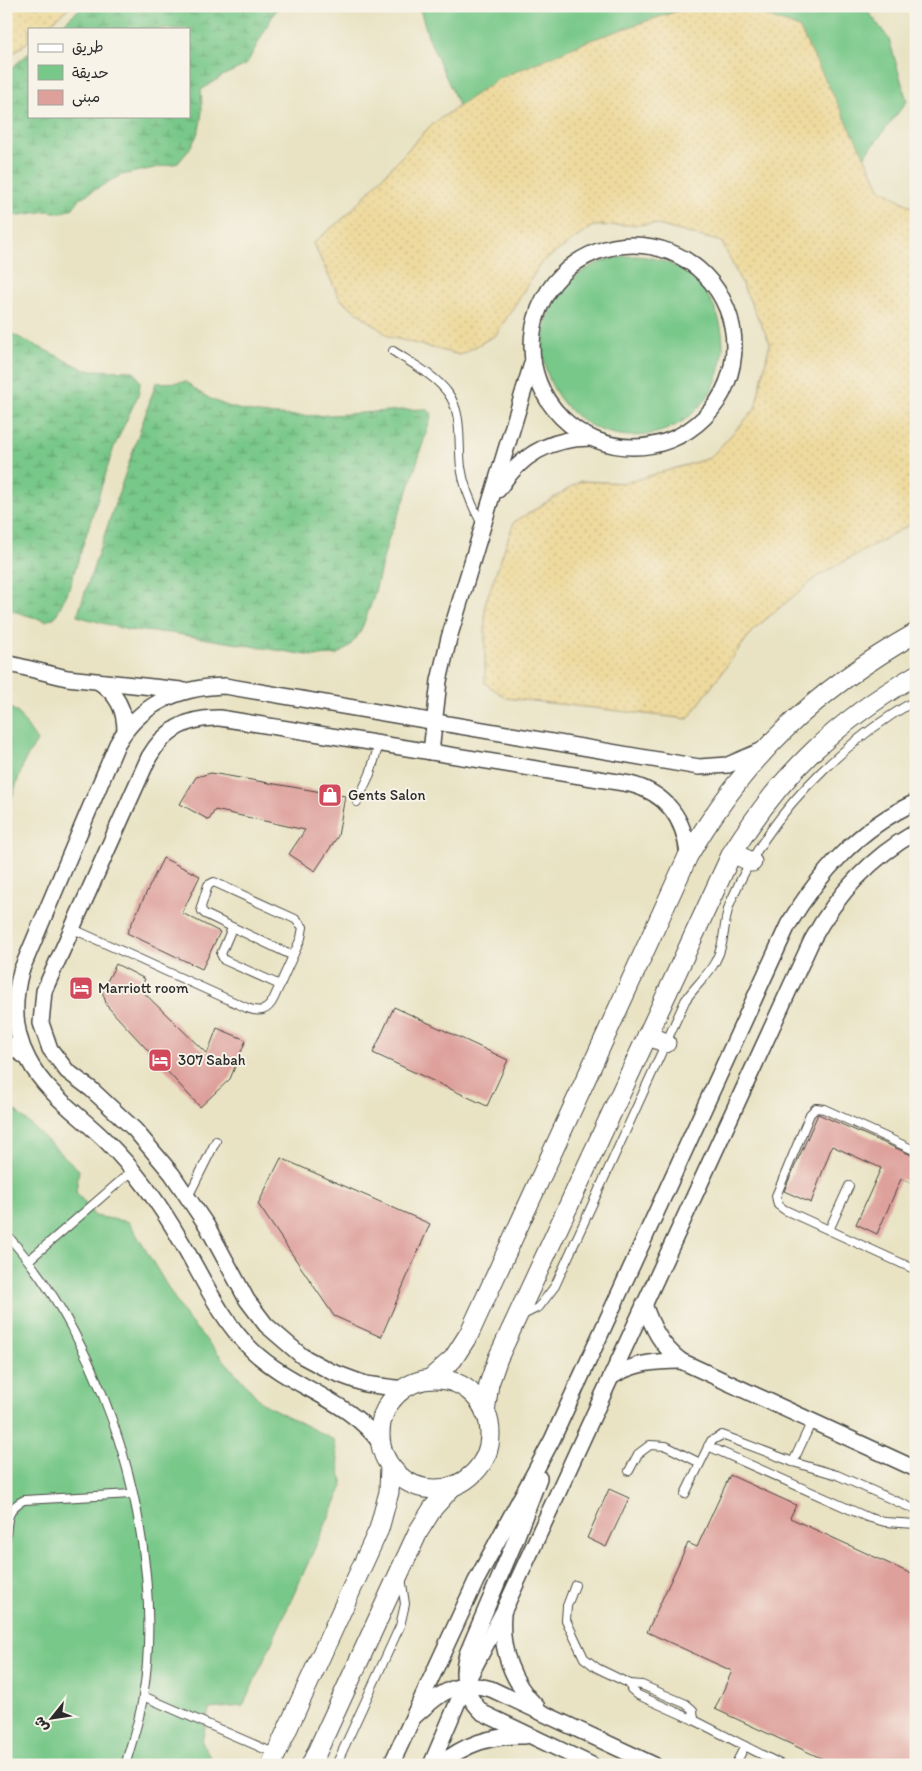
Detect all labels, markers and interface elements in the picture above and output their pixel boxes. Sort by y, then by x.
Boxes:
legend [28,28,190,118]
text: طريق [72,38,104,56]
text: حديقة [72,64,109,82]
text: مبنى [72,88,100,107]
shop icon: Gents Salon [317,782,343,808]
place label: Gents Salon [348,786,425,804]
hotel icon: Marriott room [68,975,94,1001]
place label: Marriott room [98,979,189,997]
hotel icon: 307 Sabah [147,1047,173,1073]
place label: 307 Sabah [178,1051,246,1069]
north arrow [28,1694,78,1744]
text: ش [30,1713,52,1735]

